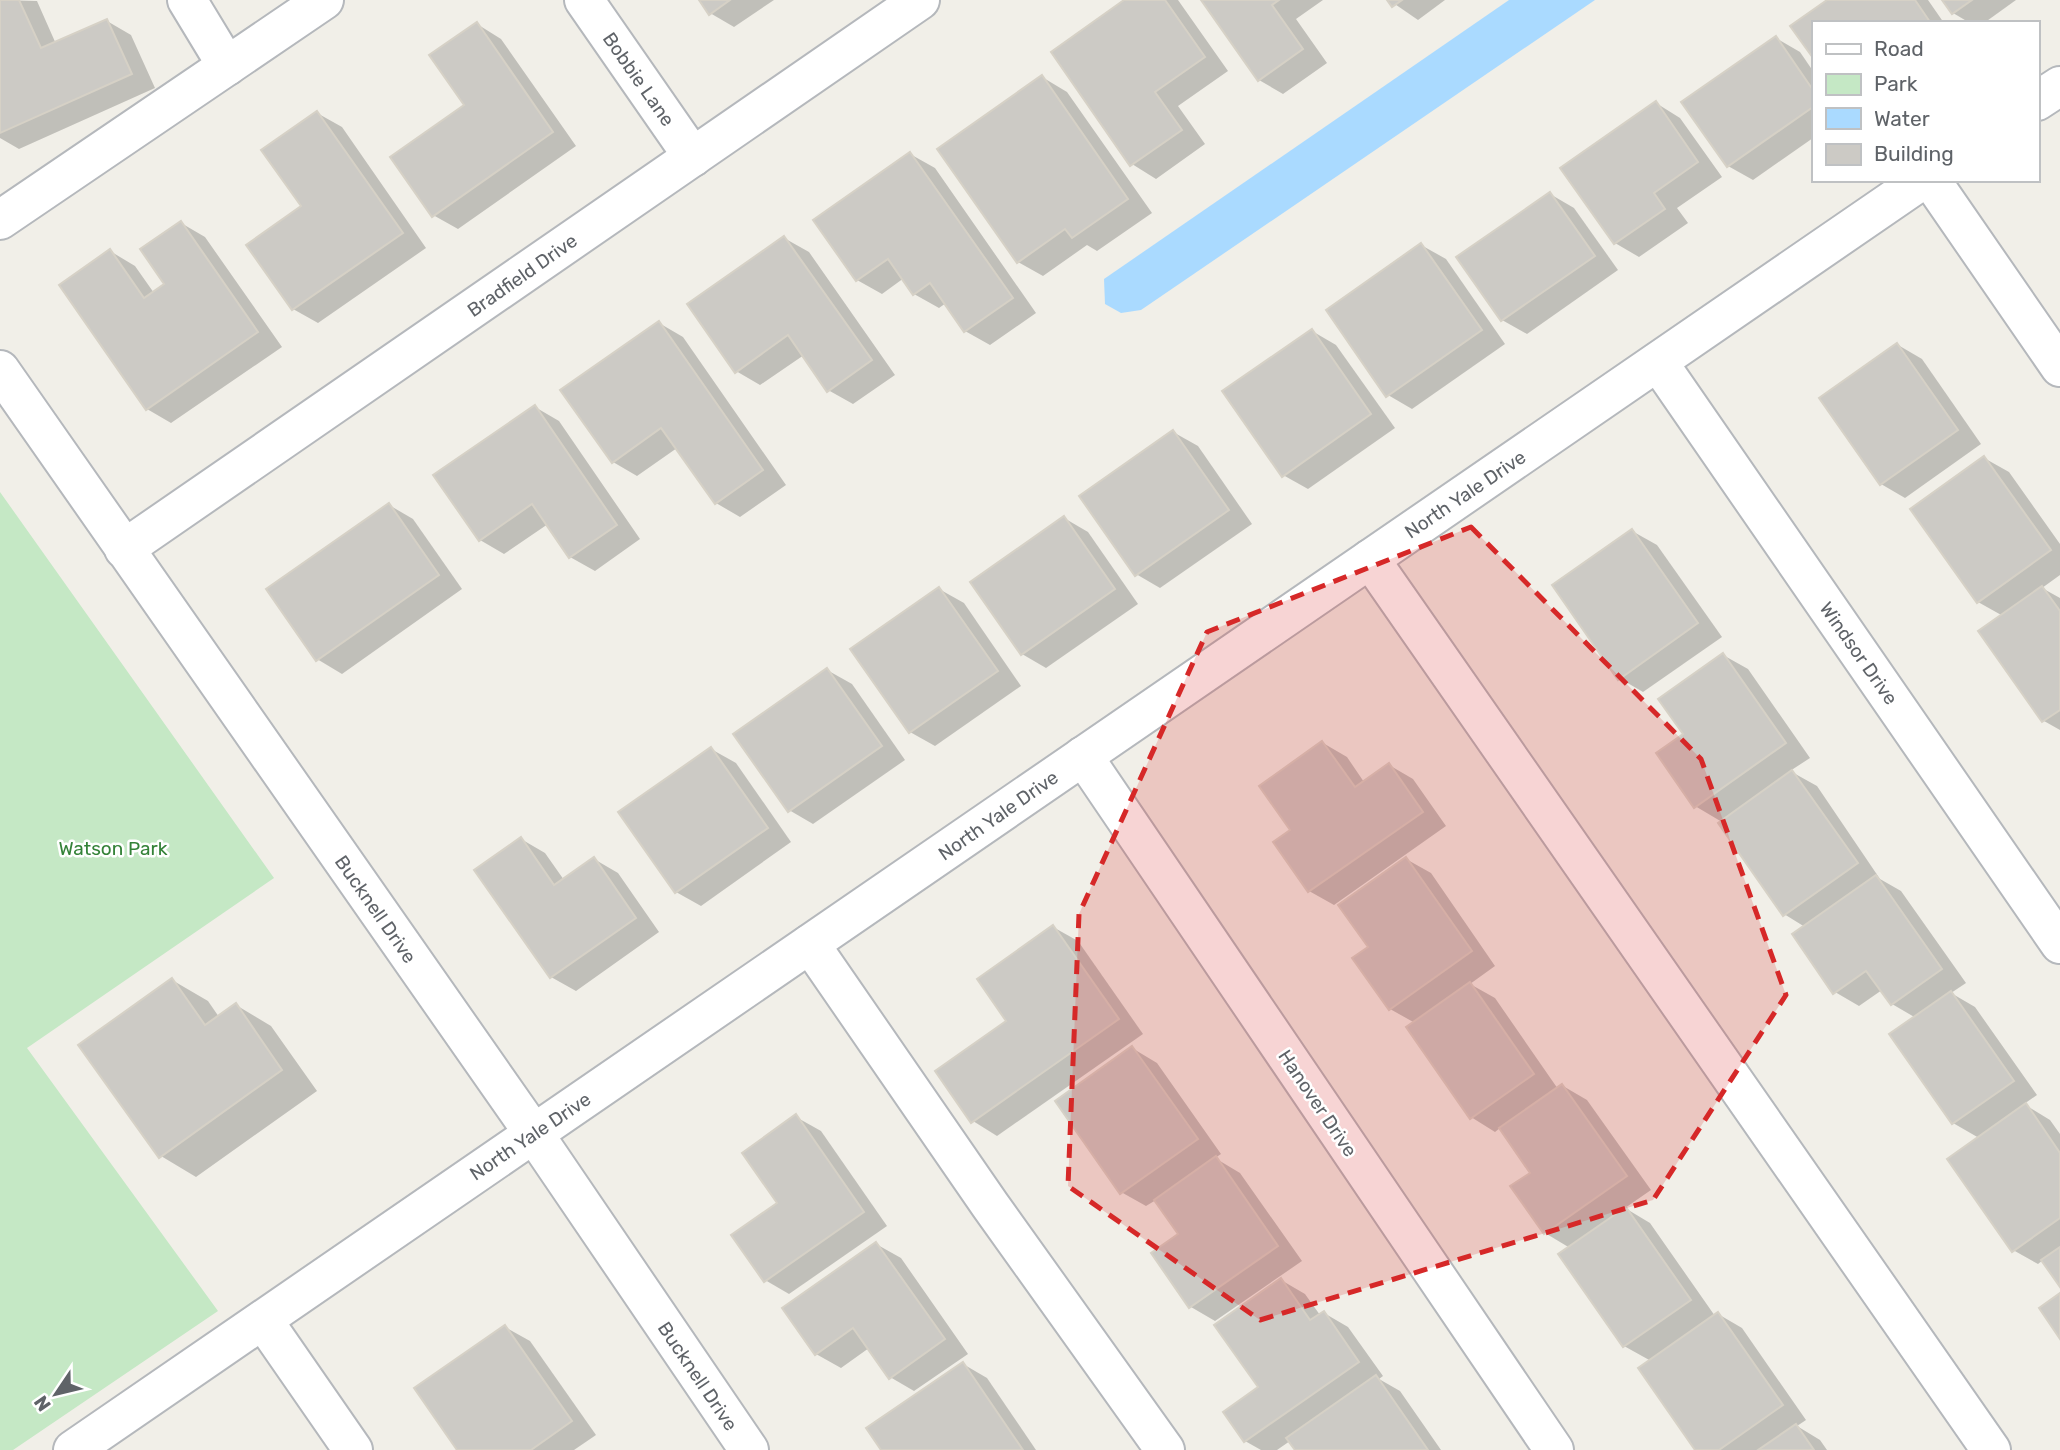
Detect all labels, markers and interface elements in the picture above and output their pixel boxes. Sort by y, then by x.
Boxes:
legend [1812,21,2039,182]
street label: Bobbie Lane [598,28,679,131]
text: Road [1874,36,1924,61]
text: Park [1874,71,1918,96]
text: Water [1874,106,1930,131]
text: Building [1874,141,1954,166]
street label: Bradfield Drive [463,229,582,322]
street label: North Yale Drive [1400,445,1530,543]
street label: Windsor Drive [1815,597,1903,709]
street label: North Yale Drive [934,766,1063,865]
park label: Watson Park [59,837,168,860]
street label: Bucknell Drive [330,851,421,968]
street label: Hanover Drive [1273,1045,1362,1161]
street label: North Yale Drive [465,1087,595,1185]
street label: Bucknell Drive [653,1318,742,1435]
north arrow [21,1359,91,1429]
text: N [29,1391,56,1416]

